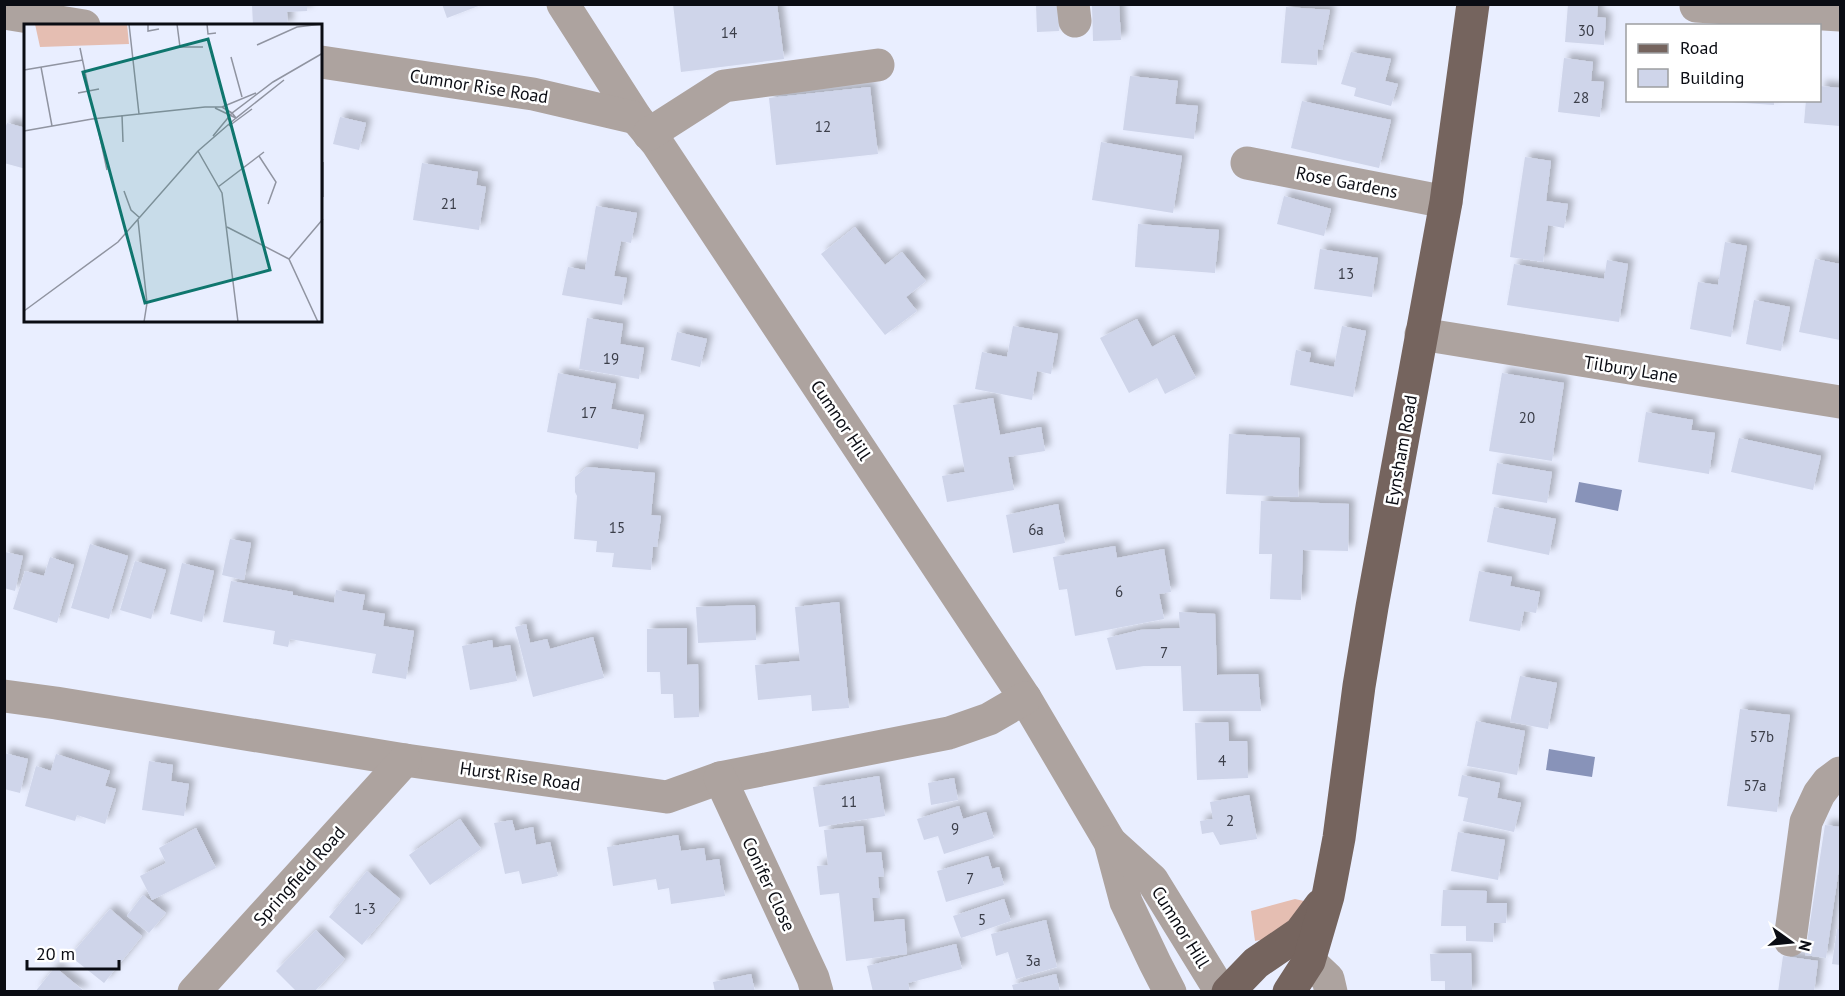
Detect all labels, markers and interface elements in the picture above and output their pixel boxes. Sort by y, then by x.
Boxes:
house number: 30 [1578,21,1594,40]
house number: 14 [721,23,737,42]
inset map [24,24,322,322]
legend [1626,24,1821,102]
text: Road [1680,36,1718,59]
street label: Cumnor Rise Road [408,64,550,108]
text: Building [1680,66,1744,89]
house number: 28 [1573,88,1589,107]
house number: 12 [815,117,831,136]
street label: Rose Gardens [1294,161,1400,203]
house number: 21 [441,194,457,213]
house number: 13 [1338,264,1354,283]
house number: 19 [603,349,619,368]
street label: Tilbury Lane [1582,350,1680,388]
street label: Cumnor Hill [806,375,877,465]
street label: Eynsham Road [1380,393,1422,507]
house number: 17 [581,403,597,422]
house number: 20 [1519,408,1535,427]
house number: 15 [609,518,625,537]
house number: 6a [1028,520,1044,539]
house number: 6 [1115,582,1123,601]
house number: 7 [1160,643,1168,662]
house number: 57b [1750,727,1774,746]
house number: 4 [1218,751,1226,770]
street label: Hurst Rise Road [458,756,582,796]
house number: 57a [1743,776,1767,795]
house number: 11 [841,792,857,811]
house number: 2 [1226,811,1234,830]
house number: 9 [951,819,959,838]
street label: Springfield Road [248,821,350,931]
street label: Conifer Close [737,833,801,935]
house number: 7 [966,869,974,888]
street label: Cumnor Hill [1147,882,1216,973]
house number: 1-3 [354,899,376,918]
house number: 5 [978,910,986,929]
north arrow [1761,912,1821,972]
scale bar [27,933,118,971]
text: N [1794,938,1817,954]
text: 20 m [36,942,75,965]
house number: 3a [1025,951,1041,970]

